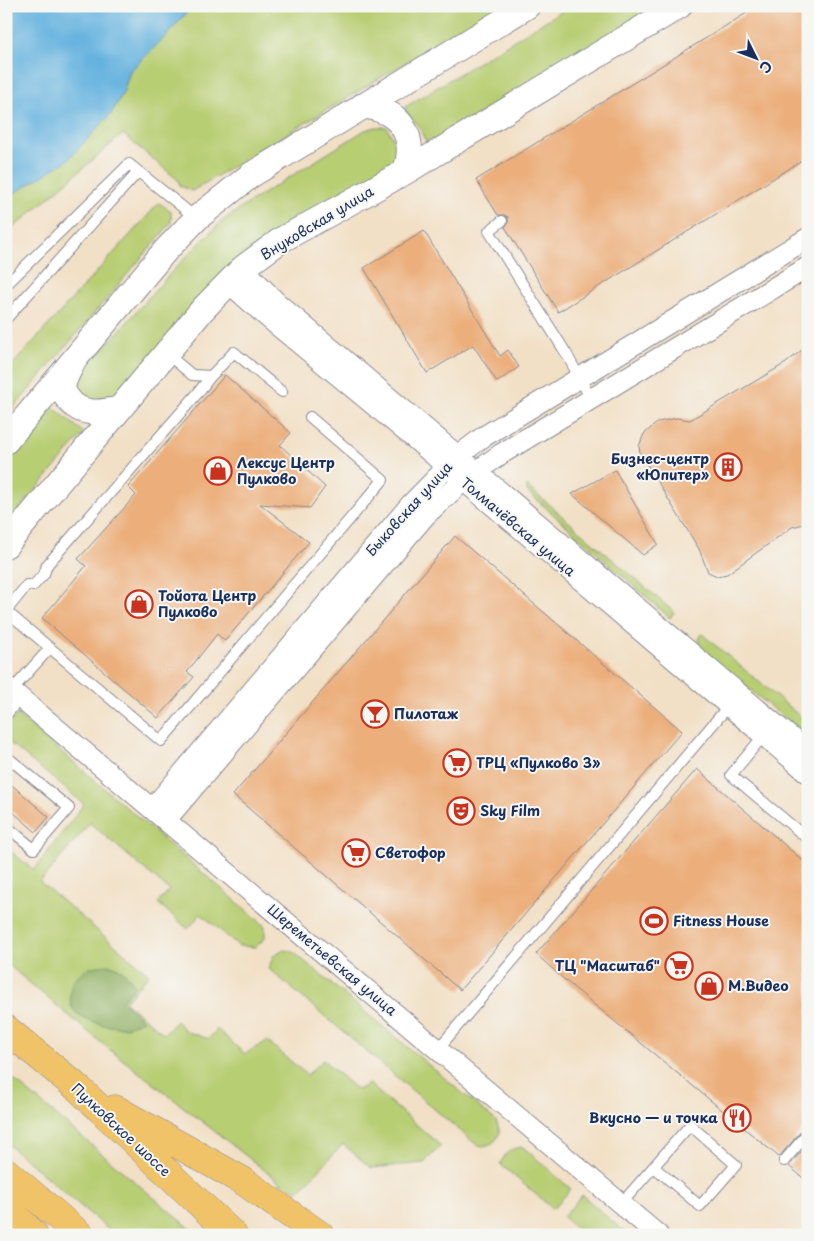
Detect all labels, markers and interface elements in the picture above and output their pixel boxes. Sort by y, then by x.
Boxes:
north arrow [732,32,782,82]
text: С [755,56,777,78]
street label: Внуковская улица [256,180,377,265]
place label: Бизнес-центр «Юпитер» [611,448,710,485]
place label: Лексус Центр Пулково [237,452,335,489]
building icon: Бизнес-центр «Юпитер» [713,452,743,482]
shop icon: Лексус Центр Пулково [203,456,233,486]
street label: Быковская улица [360,456,457,561]
street label: Толмачёвская улица [456,472,580,581]
place label: Тойота Центр Пулково [158,585,257,622]
shop icon: Тойота Центр Пулково [124,589,154,619]
bar icon: Пилотаж [360,699,390,729]
place label: Пилотаж [394,703,459,724]
supermarket icon: ТРЦ «Пулково 3» [442,748,472,778]
place label: ТРЦ «Пулково 3» [476,752,601,773]
theatre icon: Sky Film [446,796,476,826]
place label: Sky Film [480,800,540,821]
supermarket icon: Светофор [341,838,371,868]
place label: Светофор [375,842,446,863]
street label: Шереметьевская улица [263,899,402,1020]
sports icon: Fitness House [639,906,669,936]
place label: Fitness House [673,910,769,931]
supermarket icon: ТЦ "Масштаб" [664,951,694,981]
place label: ТЦ "Масштаб" [555,955,660,976]
shop icon: М.Видео [694,971,724,1001]
place label: М.Видео [728,975,789,996]
street label: Пулковское шоссе [67,1078,176,1181]
restaurant icon: Вкусно — и точка [722,1103,752,1133]
place label: Вкусно — и точка [589,1107,718,1128]

